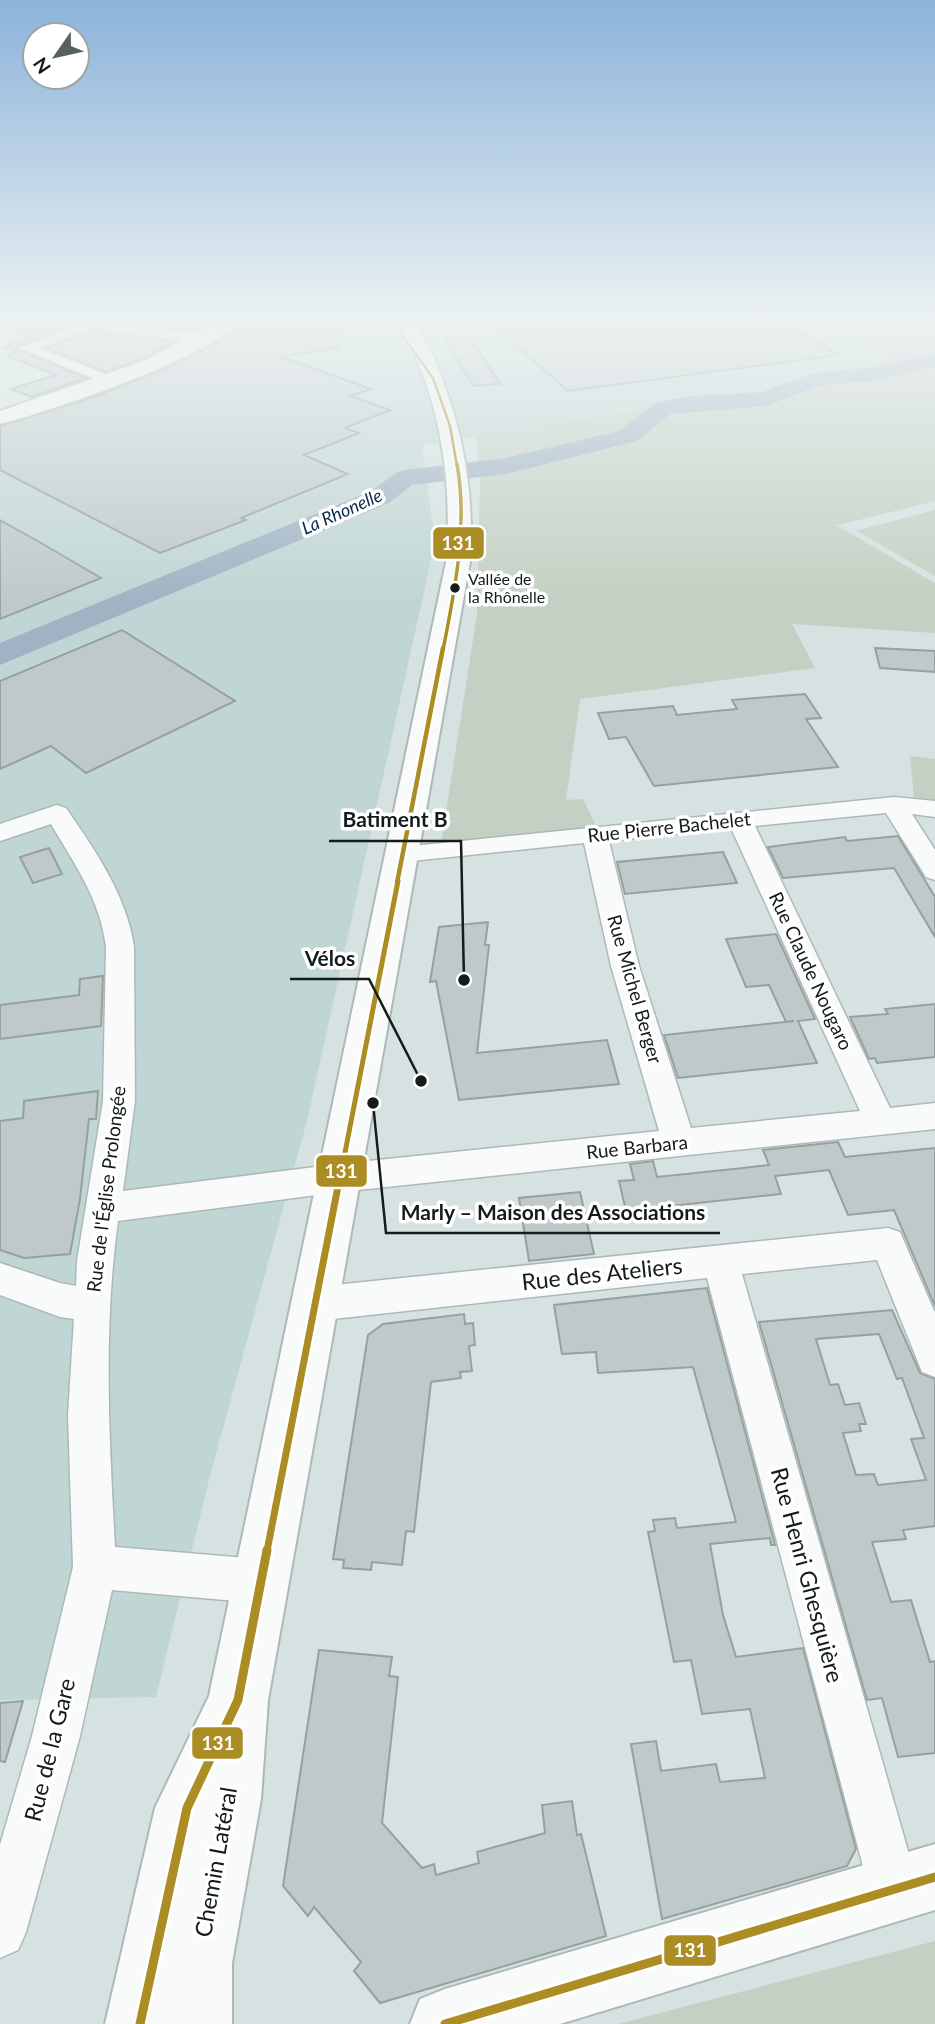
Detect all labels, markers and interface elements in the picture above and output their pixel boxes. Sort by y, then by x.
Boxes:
north arrow [21,21,91,91]
text: N [28,53,55,78]
water label: La Rhonelle [298,484,385,539]
line badge: 131 [432,526,485,560]
text: 131 [441,531,475,554]
place label: Vallée de la Rhônelle [468,569,545,606]
marker: Vallée de la Rhônelle [448,581,462,595]
callout: Batiment B [329,799,461,841]
text: Batiment B [343,806,447,831]
street label: Rue Pierre Bachelet [586,806,752,847]
street label: Rue Claude Nougaro [765,888,858,1054]
street label: Rue Michel Berger [603,912,668,1066]
callout: Vélos [290,937,369,979]
text: Vélos [304,945,355,970]
street label: Rue de l'Église Prolongée [81,1084,130,1293]
street label: Rue Barbara [585,1130,689,1163]
line badge: 131 [315,1154,368,1188]
text: 131 [324,1159,358,1182]
callout: Marly – Maison des Associations [386,1191,720,1233]
text: Marly – Maison des Associations [401,1199,705,1224]
street label: Rue des Ateliers [520,1251,684,1295]
street label: Rue Henri Ghesquière [766,1464,850,1685]
street label: Rue de la Gare [18,1675,80,1824]
line badge: 131 [191,1726,244,1760]
text: 131 [201,1731,235,1754]
street label: Chemin Latéral [188,1785,242,1939]
line badge: 131 [663,1934,717,1967]
text: 131 [673,1938,707,1961]

